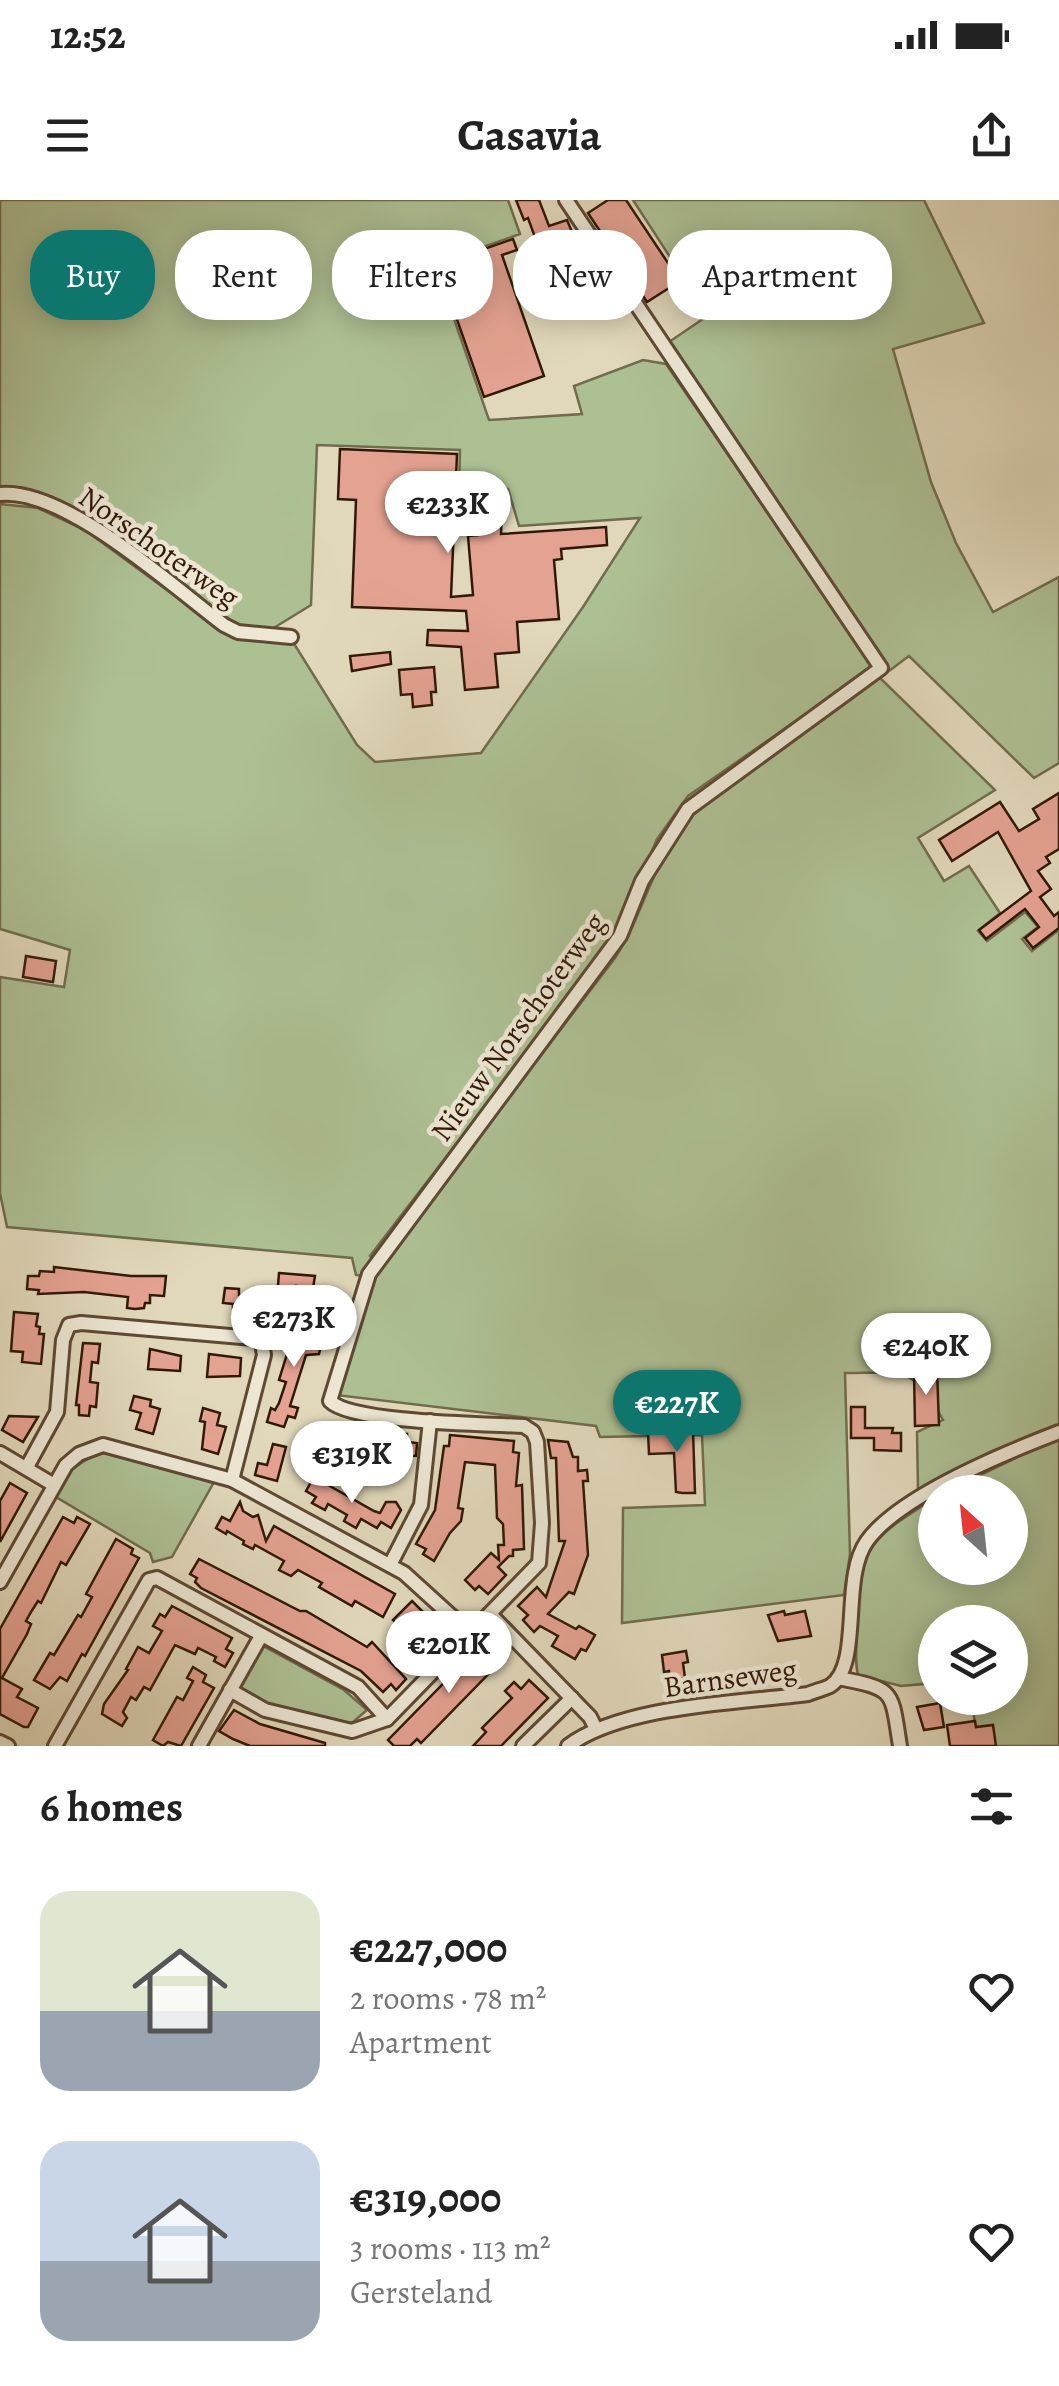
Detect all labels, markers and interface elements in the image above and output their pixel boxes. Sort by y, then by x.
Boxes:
text: 12:52 [50,9,126,61]
text: Casavia [457,104,602,166]
icon: menu [40,108,95,163]
icon: share [964,108,1019,163]
chip: Buy [30,230,155,320]
chip: Rent [175,230,312,320]
chip: Filters [332,230,493,320]
chip: New [513,230,647,320]
chip: Apartment [667,230,892,320]
pin: €233K [378,471,518,556]
street label: Norschoterweg [71,477,247,617]
text: €233K [407,481,489,525]
street label: Nieuw Norschoterweg [421,905,615,1149]
pin: €273K [224,1285,364,1370]
text: €273K [253,1295,335,1339]
pin: €240K [856,1313,996,1398]
text: €240K [883,1323,969,1367]
pin: €227K [607,1370,747,1455]
text: €227K [635,1380,719,1424]
pin: €319K [282,1421,422,1506]
text: €319K [312,1431,392,1475]
north arrow [918,1475,1028,1585]
map controls [918,1475,1028,1715]
button: layers [918,1605,1028,1715]
pin: €201K [379,1611,519,1696]
text: €201K [408,1621,490,1665]
street label: Barnseweg [661,1649,799,1707]
text: 6 homes [40,1778,183,1835]
icon: filters [964,1779,1019,1834]
text: €227,000 [350,1919,507,1976]
icon: home [120,1931,240,2051]
icon: heart [964,1964,1019,2019]
text: 2 rooms · 78 m² [350,1976,546,2020]
text: Apartment [350,2020,492,2064]
text: €319,000 [350,2169,501,2226]
icon: home [120,2181,240,2301]
icon: heart [964,2214,1019,2269]
text: 3 rooms · 113 m² [350,2226,551,2270]
text: Gersteland [350,2270,493,2314]

